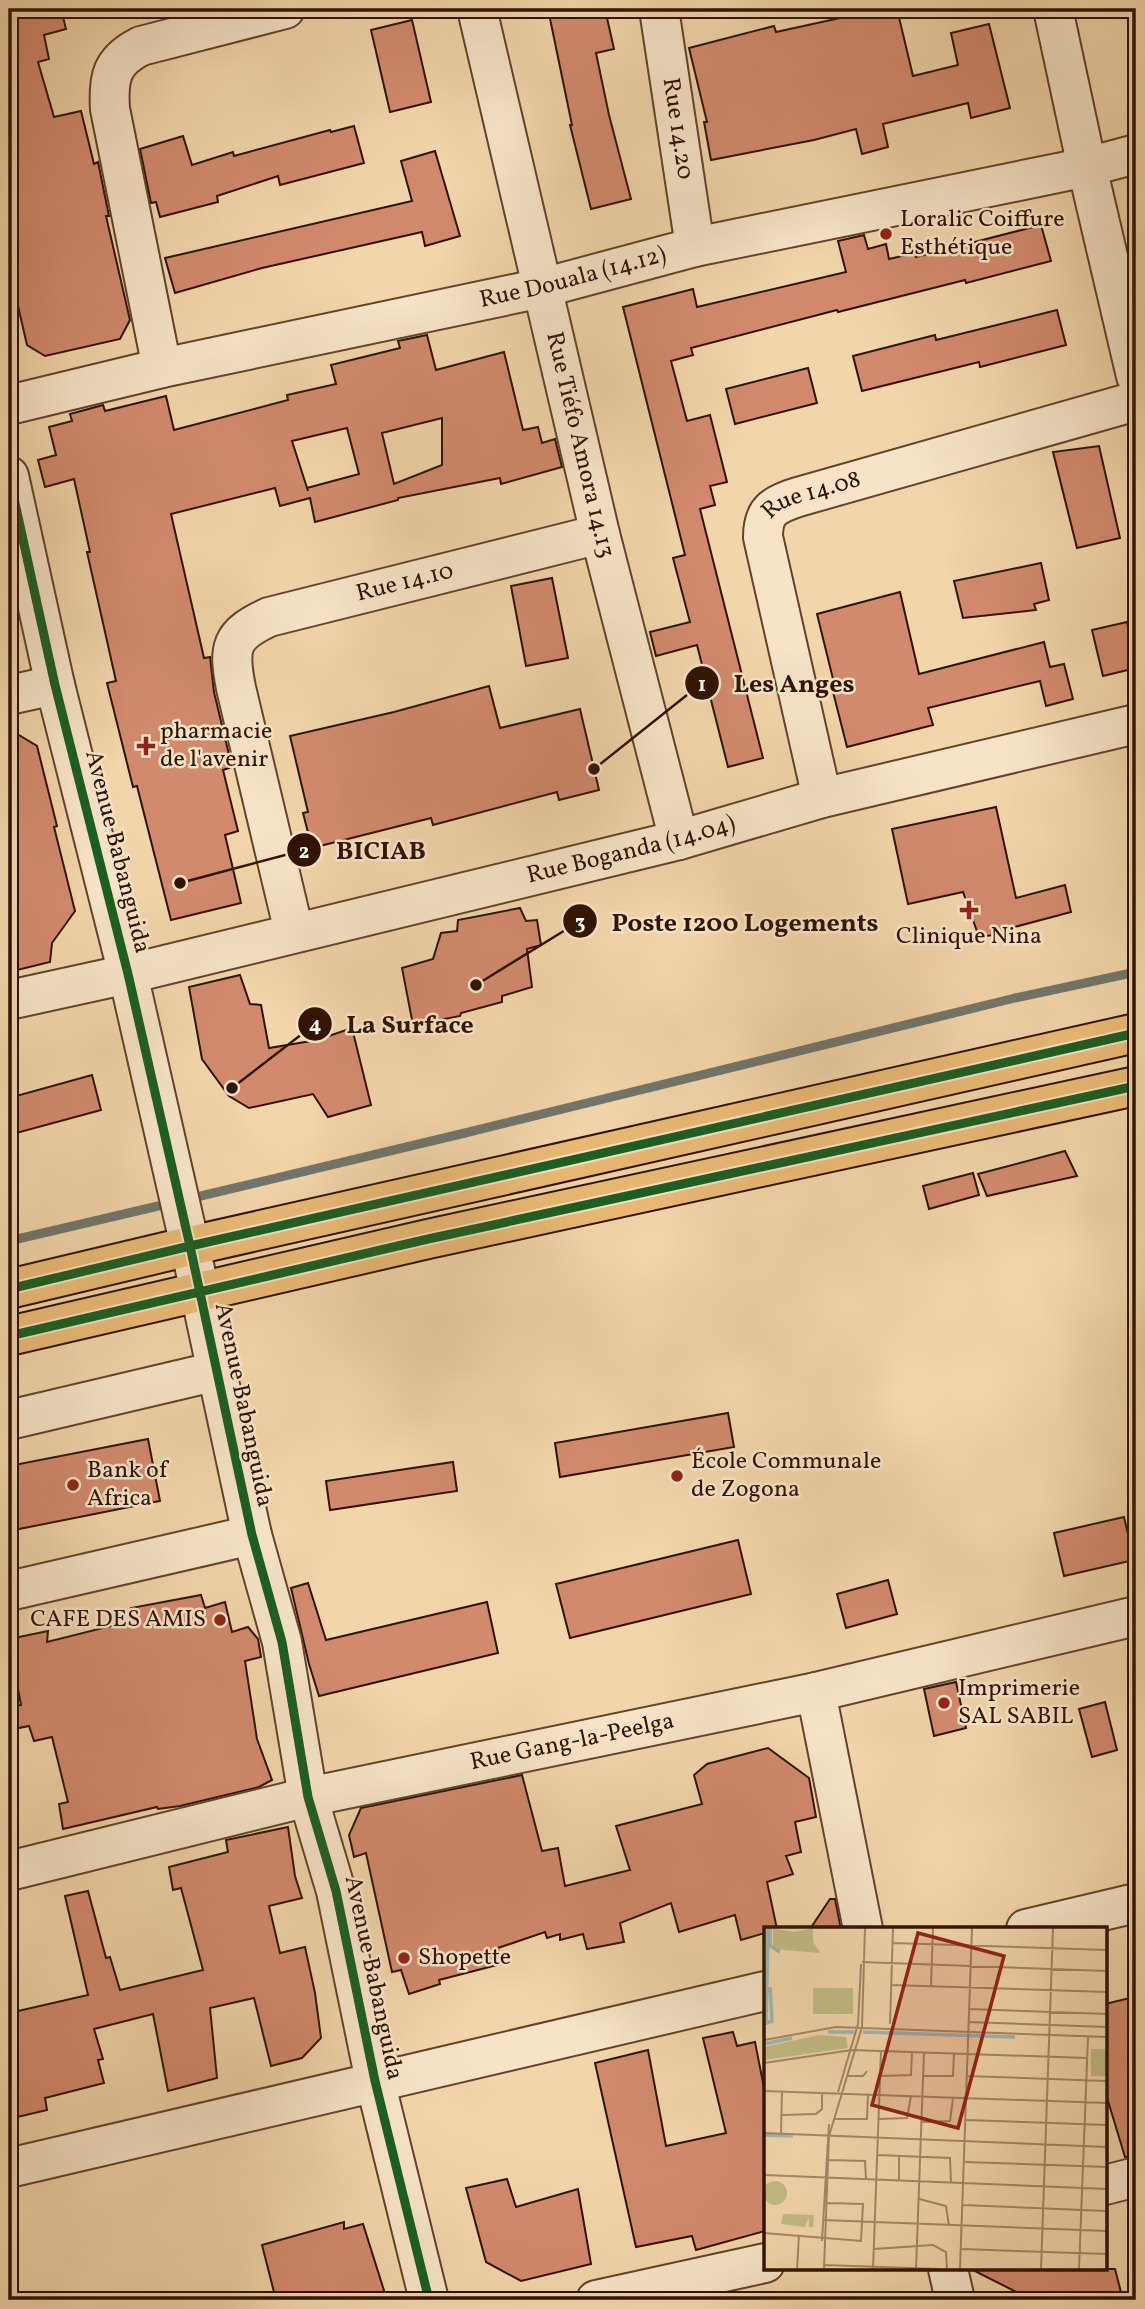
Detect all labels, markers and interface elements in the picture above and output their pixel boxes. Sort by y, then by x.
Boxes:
street label: Rue 14.20 [653,75,702,182]
place label: Loralic Coiffure Esthétique [900,203,1065,265]
marker: Loralic Coiffure Esthétique [878,226,894,242]
street label: Rue Douala (14.12) [476,238,670,318]
street label: Rue Tiéfo Amora 14.13 [536,329,623,562]
street label: Rue 14.08 [754,463,865,528]
street label: Rue 14.10 [353,554,457,611]
callout: Les Anges [684,660,869,707]
text: Les Anges [733,667,855,703]
text: 1 [698,671,706,700]
place label: pharmacie de l'avenir [160,715,272,777]
marker: pharmacie de l'avenir [138,738,154,754]
street label: Avenue Babanguida [75,747,159,957]
street label: Rue Boganda (14.04) [523,807,740,893]
callout: BICIAB [287,827,439,874]
text: BICIAB [336,834,426,870]
text: 2 [299,838,309,867]
callout: Poste 1200 Logements [562,898,892,945]
marker: Clinique Nina [959,900,979,920]
text: Poste 1200 Logements [612,906,879,942]
text: 3 [575,909,585,938]
place label: Clinique Nina [896,920,1042,954]
callout: La Surface [298,1001,488,1048]
text: La Surface [346,1008,474,1044]
text: 4 [309,1011,322,1040]
street label: Avenue Babanguida [205,1300,281,1510]
place label: École Communale de Zogona [691,1445,881,1507]
place label: Bank of Africa [87,1454,170,1516]
marker: École Communale de Zogona [669,1468,685,1484]
marker: Bank of Africa [65,1477,81,1493]
place label: CAFE DES AMIS [30,1603,206,1637]
marker: CAFE DES AMIS [212,1612,228,1628]
place label: Imprimerie SAL SABIL [958,1672,1080,1734]
marker: Imprimerie SAL SABIL [936,1695,952,1711]
street label: Rue Gang-la-Peelga [467,1705,678,1780]
street label: Avenue Babanguida [335,1873,411,2083]
inset map [764,1927,1106,2270]
place label: Shopette [418,1941,511,1975]
marker: Shopette [396,1950,412,1966]

